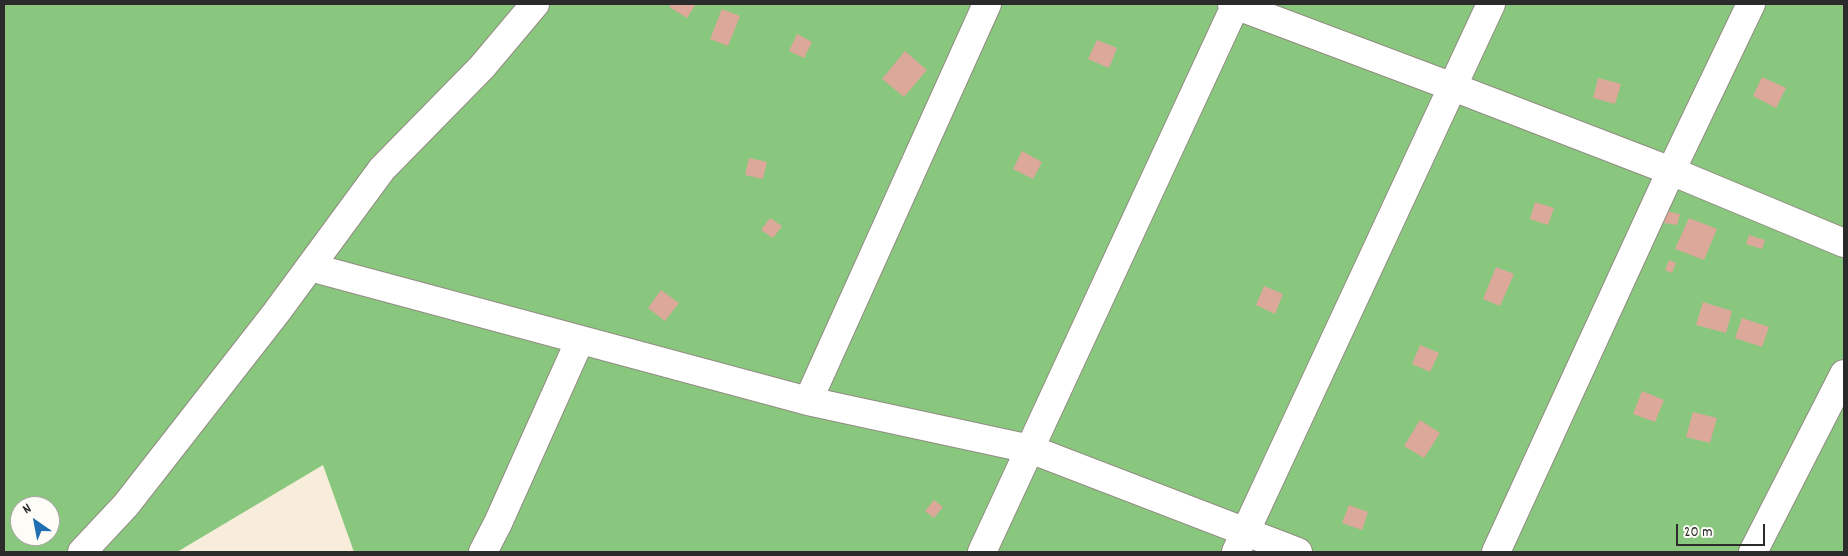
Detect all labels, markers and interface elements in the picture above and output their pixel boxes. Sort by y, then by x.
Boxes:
north arrow [10,496,60,546]
text: N [19,499,36,520]
scale bar [1678,514,1767,546]
text: 20 m [1684,522,1712,544]

